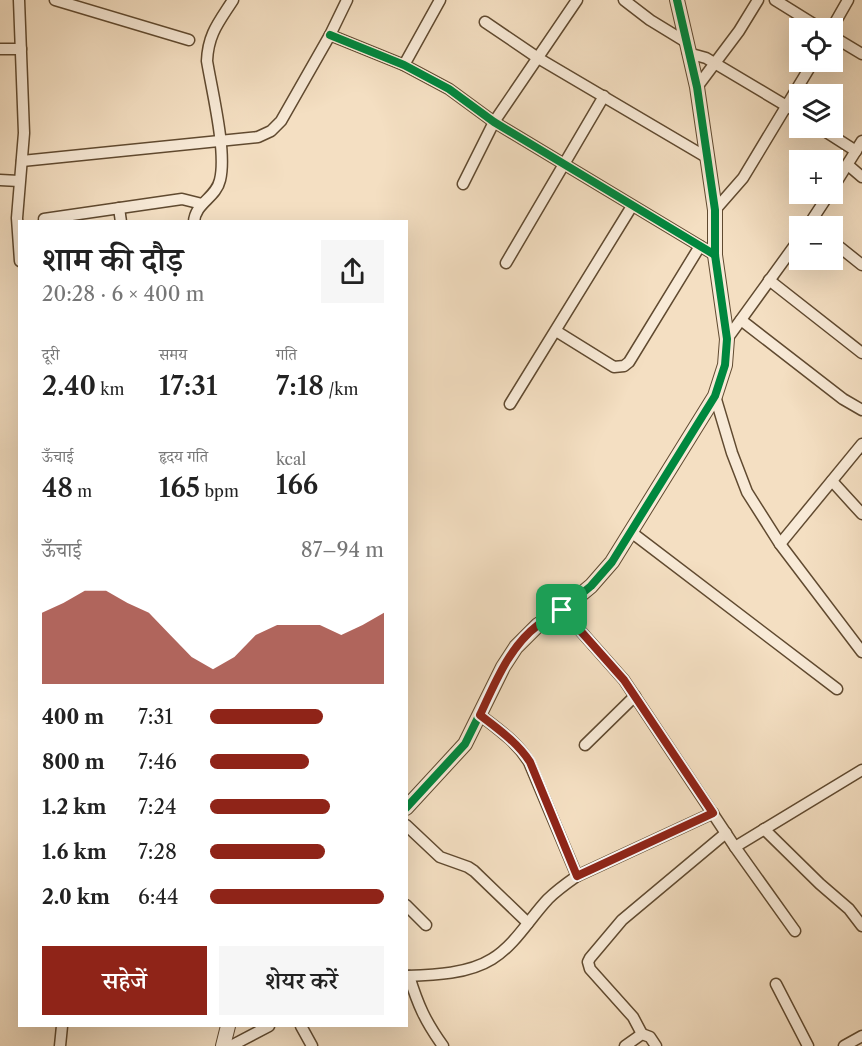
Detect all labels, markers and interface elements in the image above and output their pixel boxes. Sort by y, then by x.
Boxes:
map controls [789,18,843,270]
button: locate [789,18,843,72]
button: layers [789,84,843,138]
button: + [789,150,843,204]
button: − [789,216,843,270]
text: शाम की दौड़ [42,239,183,280]
button: share [321,240,384,303]
text: 20:28 · 6 × 400 m [42,282,204,306]
text: दूरी [42,344,59,364]
text: समय [159,344,187,364]
text: गति [276,344,297,364]
text: 2.40 [42,370,96,402]
text: 17:31 [159,370,217,402]
text: 7:18 [276,370,324,402]
text: km [96,379,125,399]
text: /km [324,379,358,399]
text: ऊँचाई [42,446,74,466]
text: हृदय गति [159,446,208,466]
text: kcal [276,449,306,469]
text: 166 [276,469,318,501]
text: 48 [42,472,73,504]
text: 165 [159,472,200,504]
text: m [73,481,92,501]
text: bpm [200,481,239,501]
text: ऊँचाई [42,538,81,562]
text: 87–94 m [301,538,384,562]
pin [536,584,587,635]
icon: arrive [545,593,578,626]
text: 400 m [42,705,104,729]
text: 7:31 [138,705,173,729]
text: 800 m [42,750,105,774]
text: 7:46 [138,750,177,774]
text: 1.2 km [42,795,106,819]
text: 7:24 [138,795,177,819]
text: 1.6 km [42,840,107,864]
text: 7:28 [138,840,177,864]
text: 2.0 km [42,885,110,909]
text: 6:44 [138,885,178,909]
button: सहेजें [42,946,207,1015]
button: शेयर करें [219,946,384,1015]

